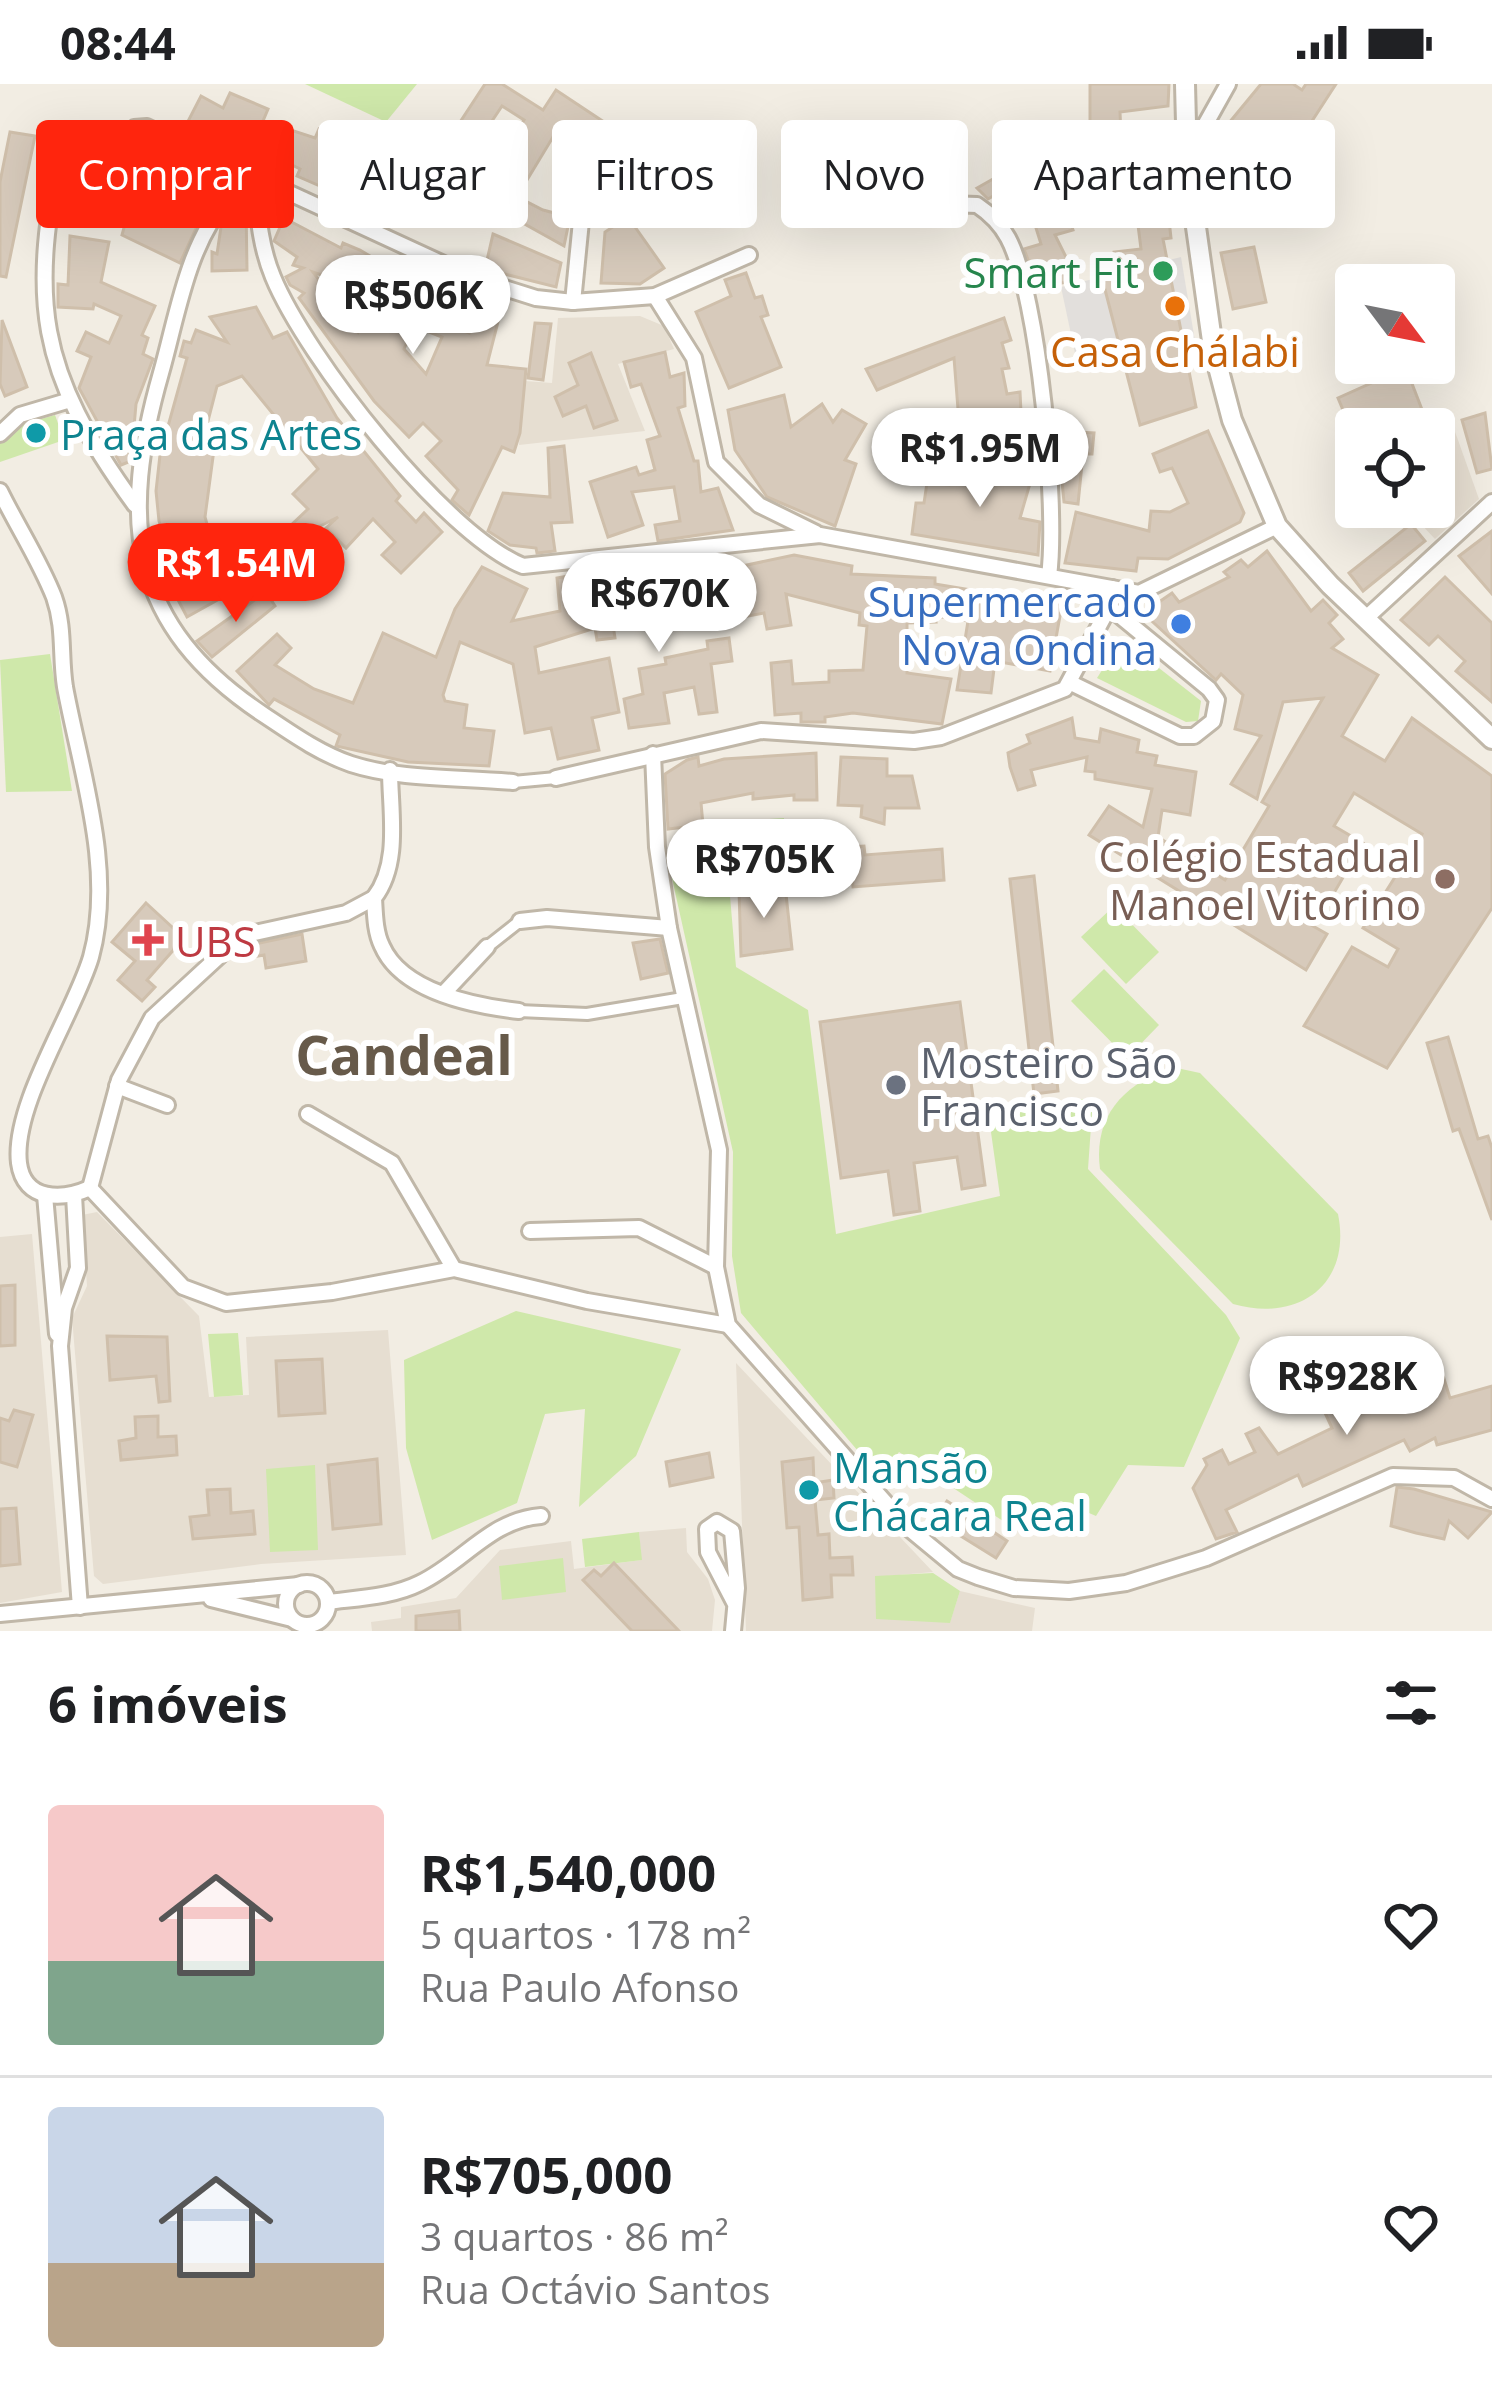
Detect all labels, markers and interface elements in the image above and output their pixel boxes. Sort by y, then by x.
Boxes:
text: 08:44 [60,12,176,73]
chip: Comprar [36,120,294,228]
chip: Alugar [318,120,528,228]
chip: Filtros [552,120,757,228]
chip: Novo [781,120,968,228]
chip: Apartamento [992,120,1335,228]
place label: Smart Fit [963,243,1139,300]
pin: R$506K [315,255,511,357]
marker: Smart Fit [1150,258,1176,284]
north arrow [1335,264,1455,384]
map controls [1335,264,1455,528]
text: R$506K [343,267,483,320]
marker: Casa Chálabi [1162,293,1188,319]
place label: Casa Chálabi [1050,322,1300,379]
place label: Praça das Artes [60,405,362,462]
pin: R$1.95M [869,408,1091,510]
button: locate [1335,408,1455,528]
marker: Praça das Artes [23,420,49,446]
text: R$1.95M [899,420,1061,473]
pin: R$1.54M [125,523,347,625]
text: R$1.54M [155,535,317,588]
pin: R$670K [561,553,757,655]
text: R$670K [589,565,729,618]
place label: Supermercado Nova Ondina [868,572,1157,677]
marker: Supermercado Nova Ondina [1168,611,1194,637]
pin: R$705K [666,819,862,921]
place label: Colégio Estadual Manoel Vitorino [1098,827,1421,932]
text: R$705K [694,831,834,884]
marker: Colégio Estadual Manoel Vitorino [1432,866,1458,892]
place label: UBS [175,912,256,969]
marker: UBS [132,924,164,956]
district label: Candeal [295,1017,513,1091]
place label: Mosteiro São Francisco [920,1033,1177,1138]
marker: Mosteiro São Francisco [883,1072,909,1098]
pin: R$928K [1249,1336,1445,1438]
text: R$928K [1277,1348,1417,1401]
place label: Mansão Chácara Real [833,1438,1087,1543]
marker: Mansão Chácara Real [796,1477,822,1503]
text: 6 imóveis [48,1668,288,1738]
icon: filters [1378,1670,1444,1736]
text: R$1,540,000 [420,1837,716,1907]
icon: home [144,1853,288,1997]
icon: heart [1378,1892,1444,1958]
text: 5 quartos · 178 m² [420,1907,751,1960]
text: Rua Paulo Afonso [420,1960,739,2013]
text: R$705,000 [420,2139,672,2209]
icon: home [144,2155,288,2299]
icon: heart [1378,2194,1444,2260]
text: 3 quartos · 86 m² [420,2209,729,2262]
text: Rua Octávio Santos [420,2262,770,2315]

